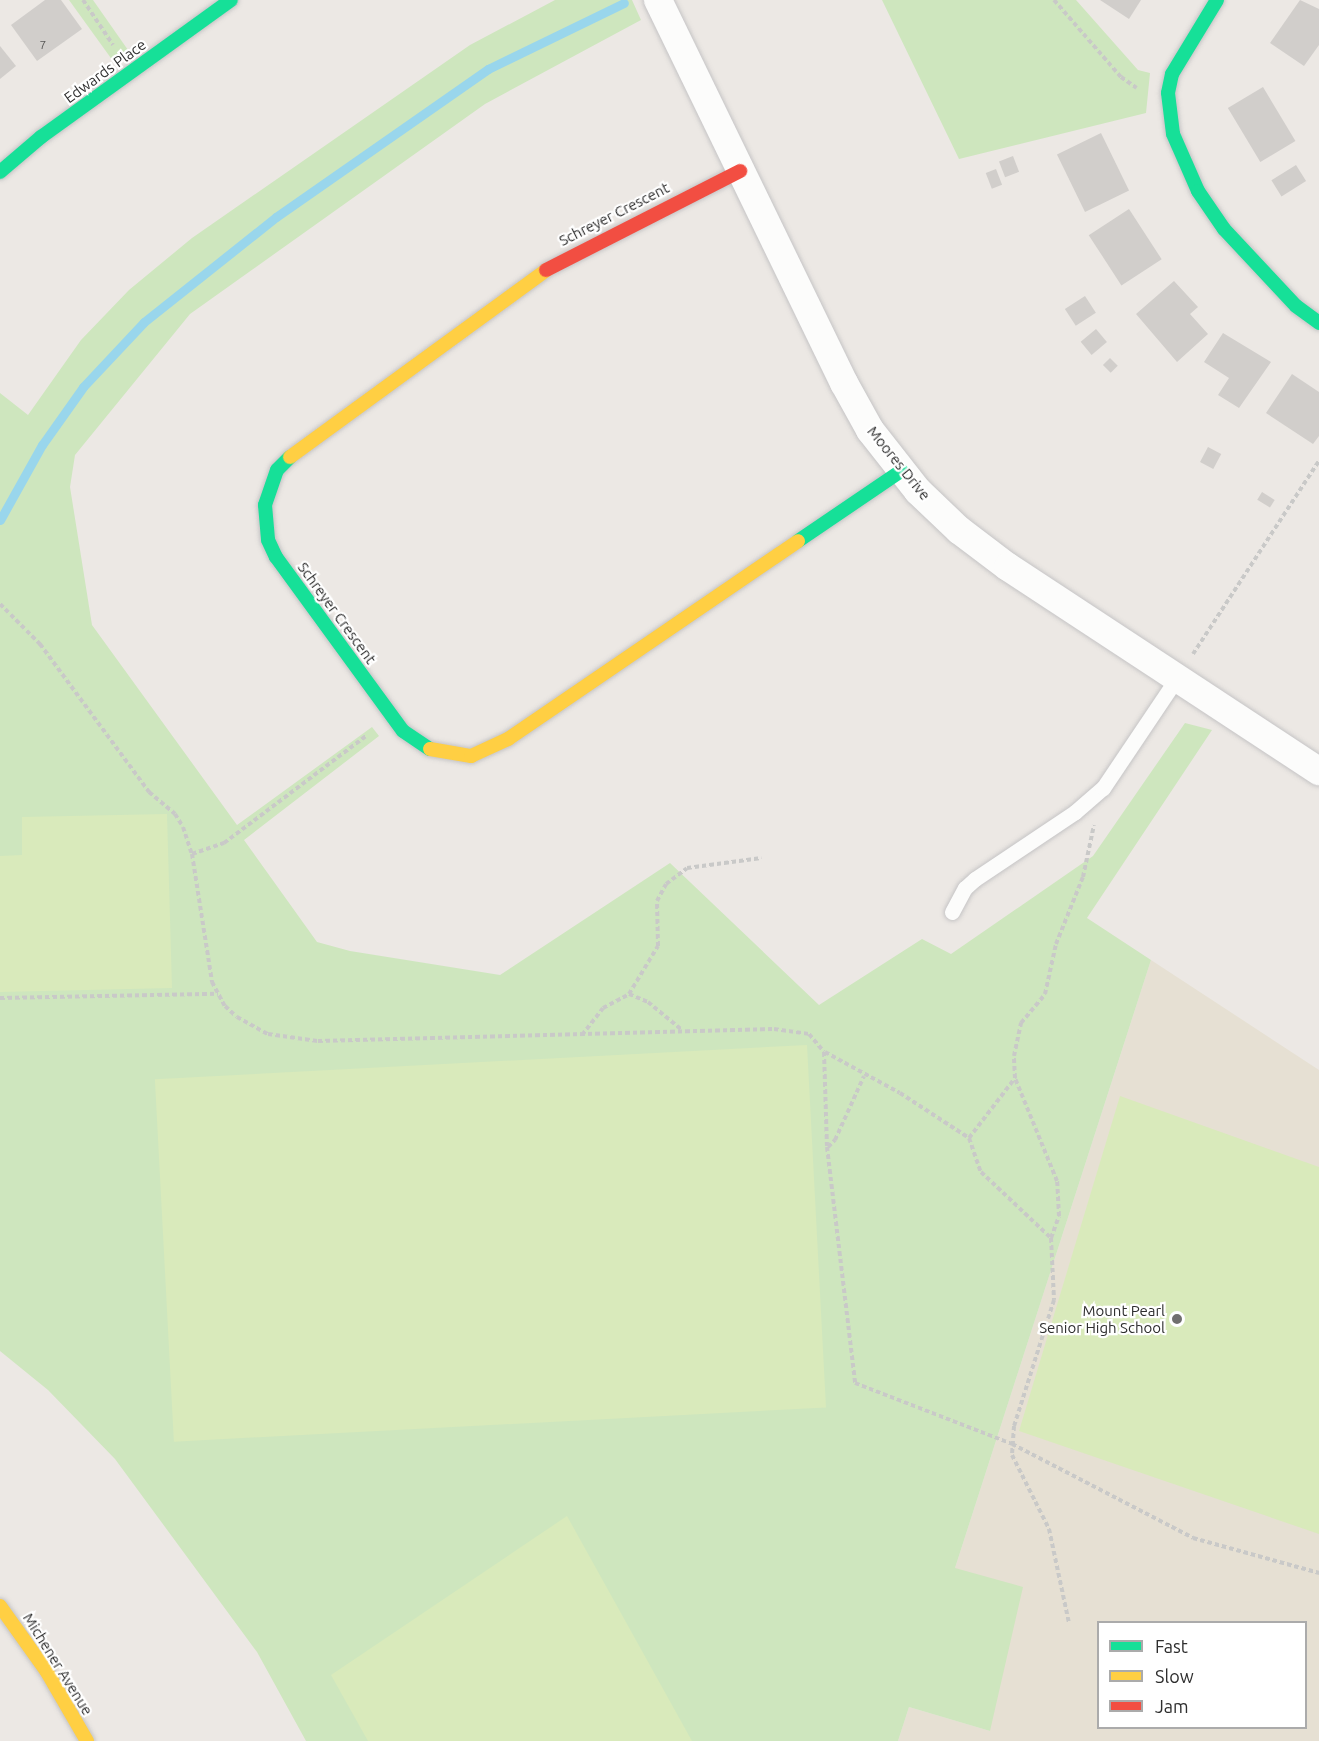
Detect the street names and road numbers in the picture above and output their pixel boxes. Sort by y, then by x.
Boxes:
street label: Edwards Place [61,35,149,107]
street label: Schreyer Crescent [556,178,672,250]
street label: Moores Drive [864,422,934,504]
street label: Schreyer Crescent [294,559,380,667]
street label: Michener Avenue [19,1610,97,1718]

